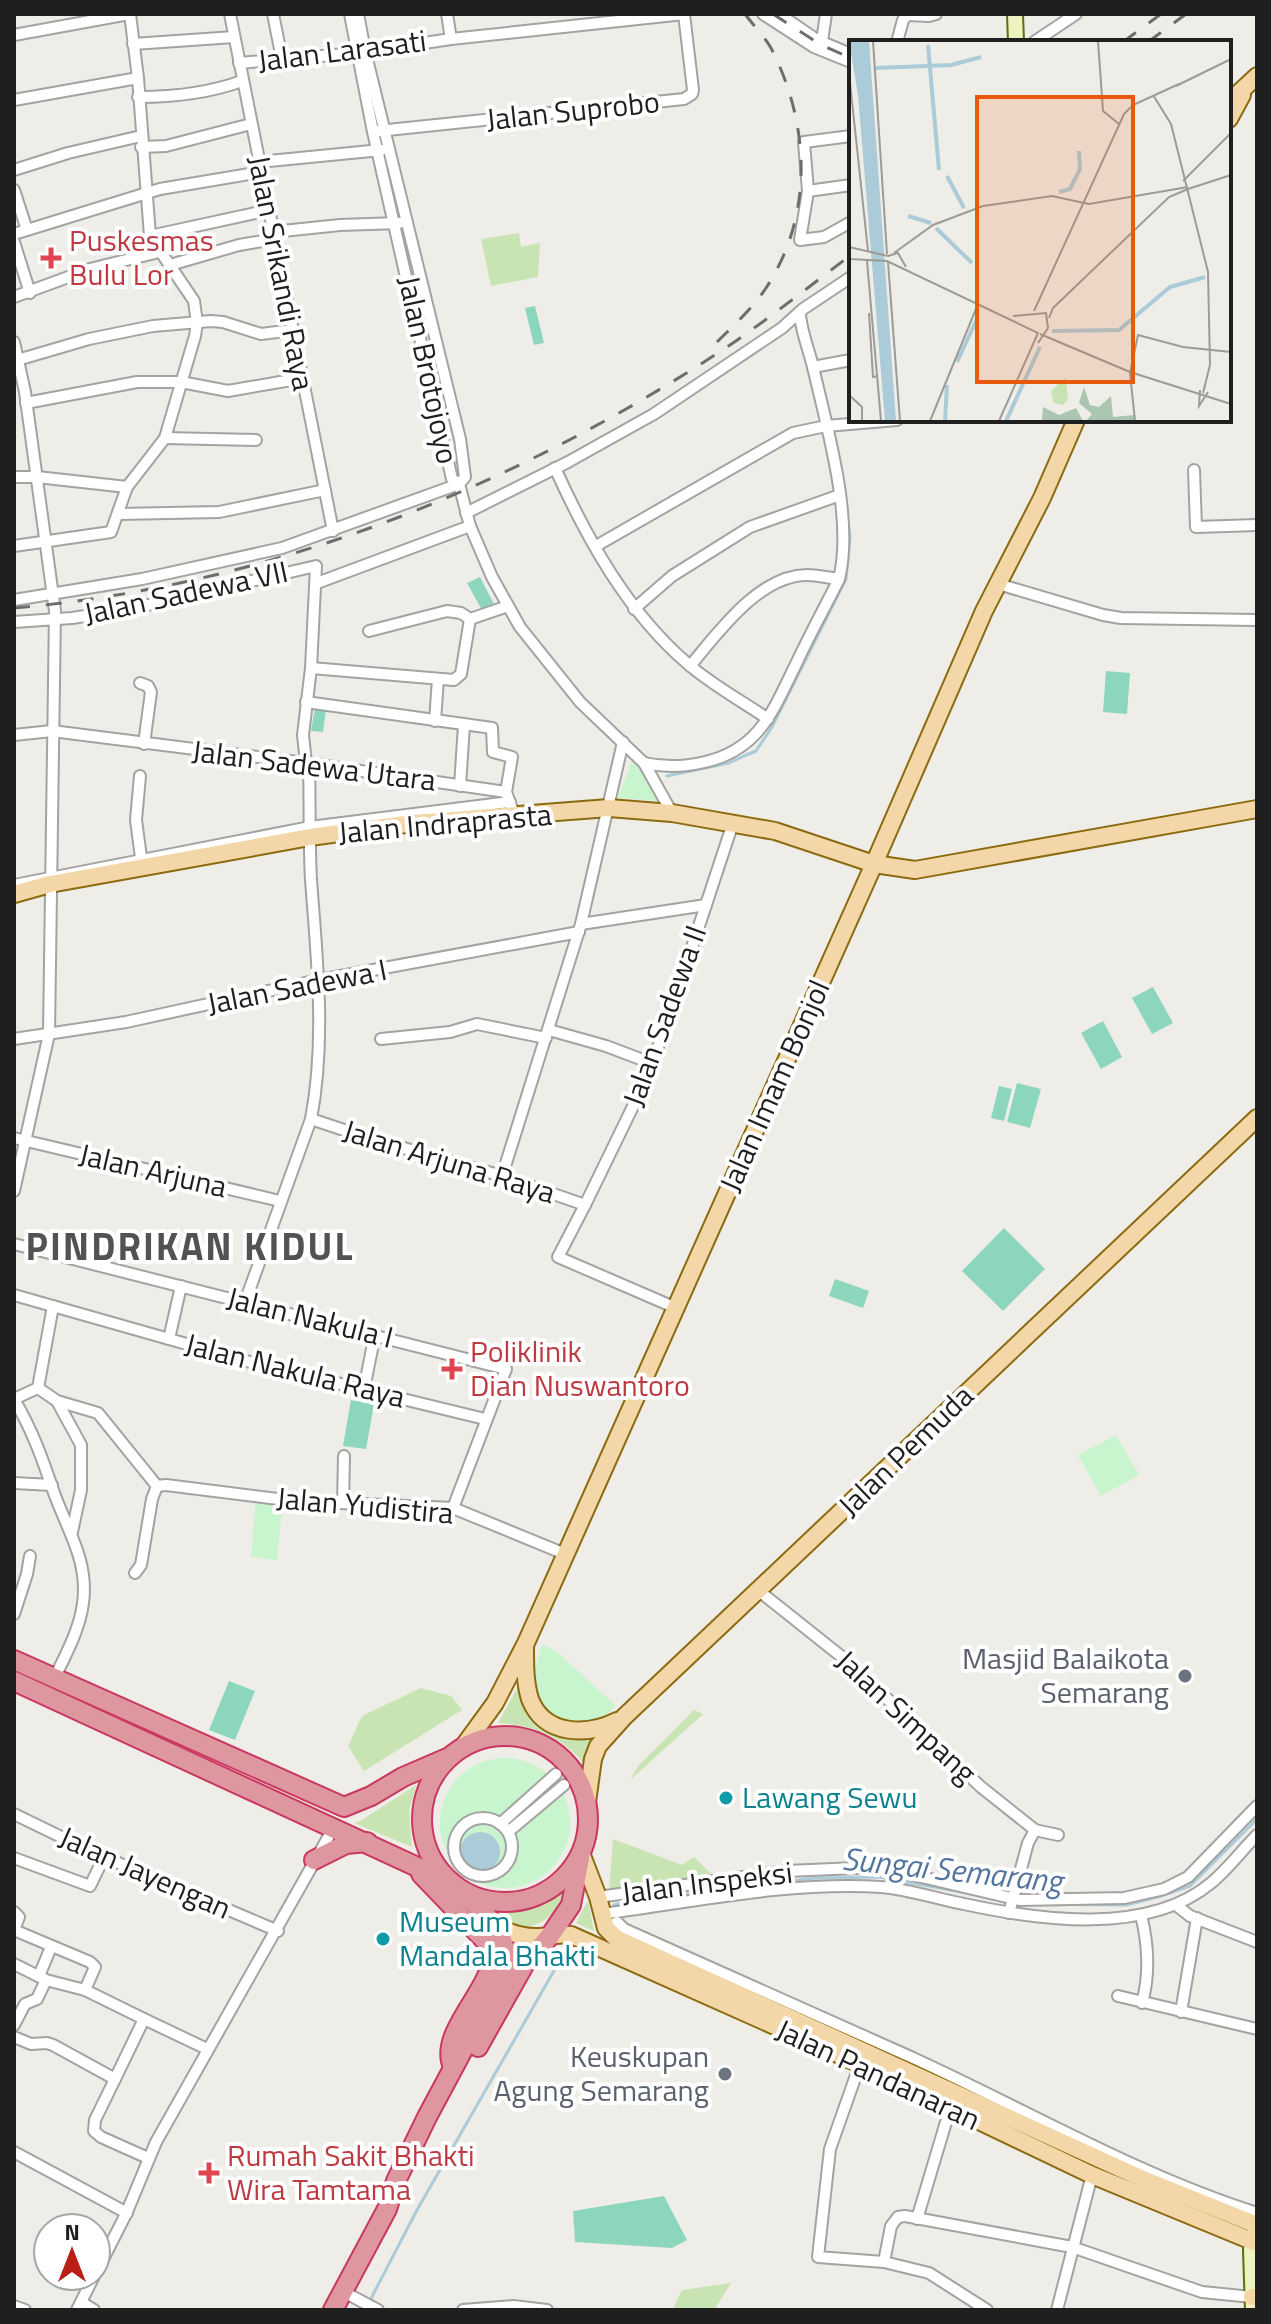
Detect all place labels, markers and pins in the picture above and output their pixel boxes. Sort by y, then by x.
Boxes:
place label: Puskesmas Bulu Lor [69,217,214,297]
marker: Puskesmas Bulu Lor [40,247,62,269]
place label: Poliklinik Dian Nuswantoro [470,1328,690,1408]
marker: Poliklinik Dian Nuswantoro [441,1358,463,1380]
place label: Masjid Balaikota Semarang [962,1635,1169,1715]
marker: Masjid Balaikota Semarang [1176,1667,1194,1685]
place label: Lawang Sewu [742,1774,917,1820]
marker: Lawang Sewu [717,1789,735,1807]
place label: Museum Mandala Bhakti [399,1898,596,1978]
marker: Museum Mandala Bhakti [374,1930,392,1948]
place label: Keuskupan Agung Semarang [493,2033,709,2113]
marker: Keuskupan Agung Semarang [716,2065,734,2083]
place label: Rumah Sakit Bhakti Wira Tamtama [227,2132,475,2212]
marker: Rumah Sakit Bhakti Wira Tamtama [198,2162,220,2184]

